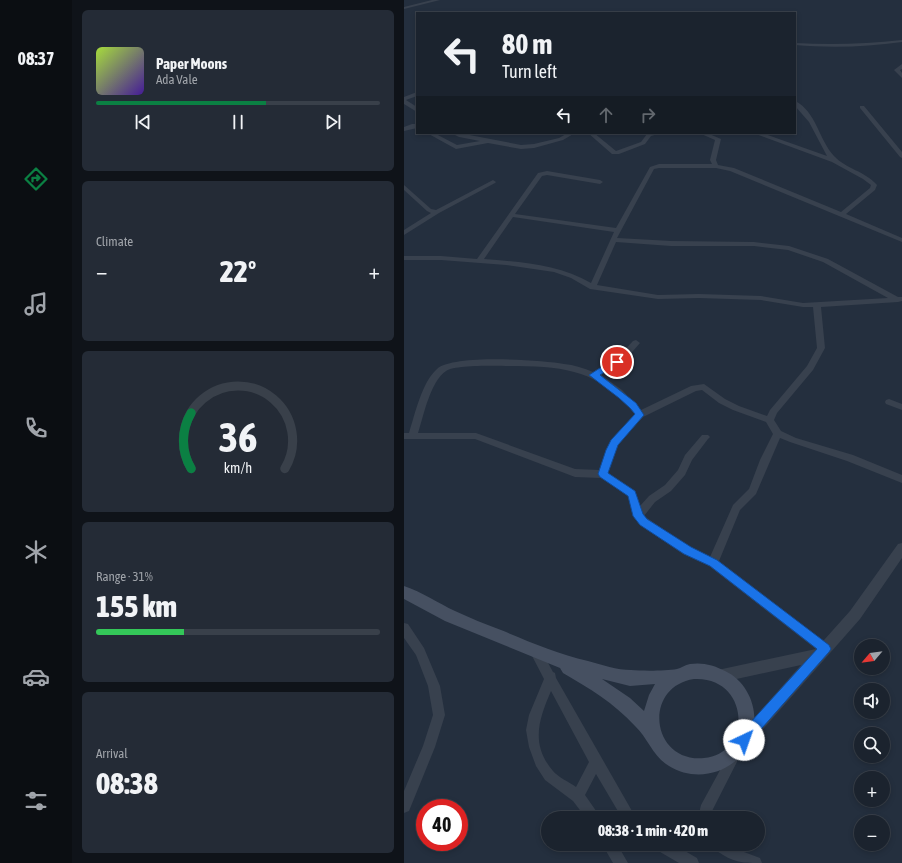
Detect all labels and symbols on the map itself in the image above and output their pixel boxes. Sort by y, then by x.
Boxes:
pin [600,345,634,379]
north arrow [854,639,890,675]
position arrow [723,719,765,761]
speed limit sign: 40 [416,799,468,851]

